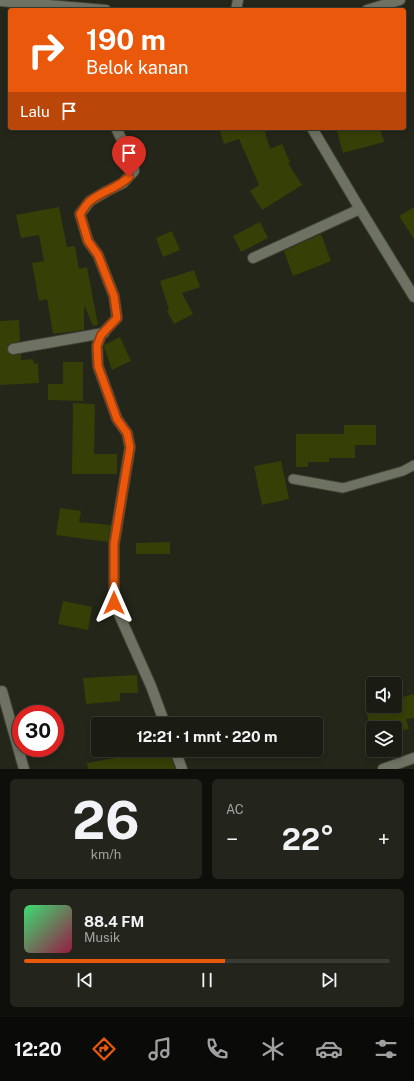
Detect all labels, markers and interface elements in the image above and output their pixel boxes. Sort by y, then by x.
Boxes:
text: 190 m [86,23,166,56]
icon: right [20,24,72,76]
text: Belok kanan [86,57,189,78]
icon: arrive [58,100,80,122]
text: Lalu [20,103,50,120]
pin [112,136,146,177]
icon: arrive [118,142,140,164]
position arrow [93,582,135,624]
map controls [366,677,402,757]
button: sound [366,677,402,713]
speed limit sign: 30 [12,705,64,757]
button: layers [366,721,402,757]
text: 12:21 · 1 mnt · 220 m [136,728,278,745]
text: 26 [72,790,140,851]
text: AC [226,802,244,817]
text: 22° [282,821,334,857]
text: − [226,826,238,852]
text: + [378,826,390,852]
text: km/h [91,847,121,862]
text: 88.4 FM [84,913,144,930]
text: Musik [84,930,120,945]
icon: previous [74,969,96,991]
icon: pause [196,969,218,991]
icon: next [318,969,340,991]
icon: directions [90,1035,118,1063]
icon: music [146,1035,174,1063]
icon: phone [203,1035,231,1063]
icon: climate [259,1035,287,1063]
icon: car [315,1035,343,1063]
icon: filters [372,1035,400,1063]
text: 12:20 [14,1039,62,1060]

